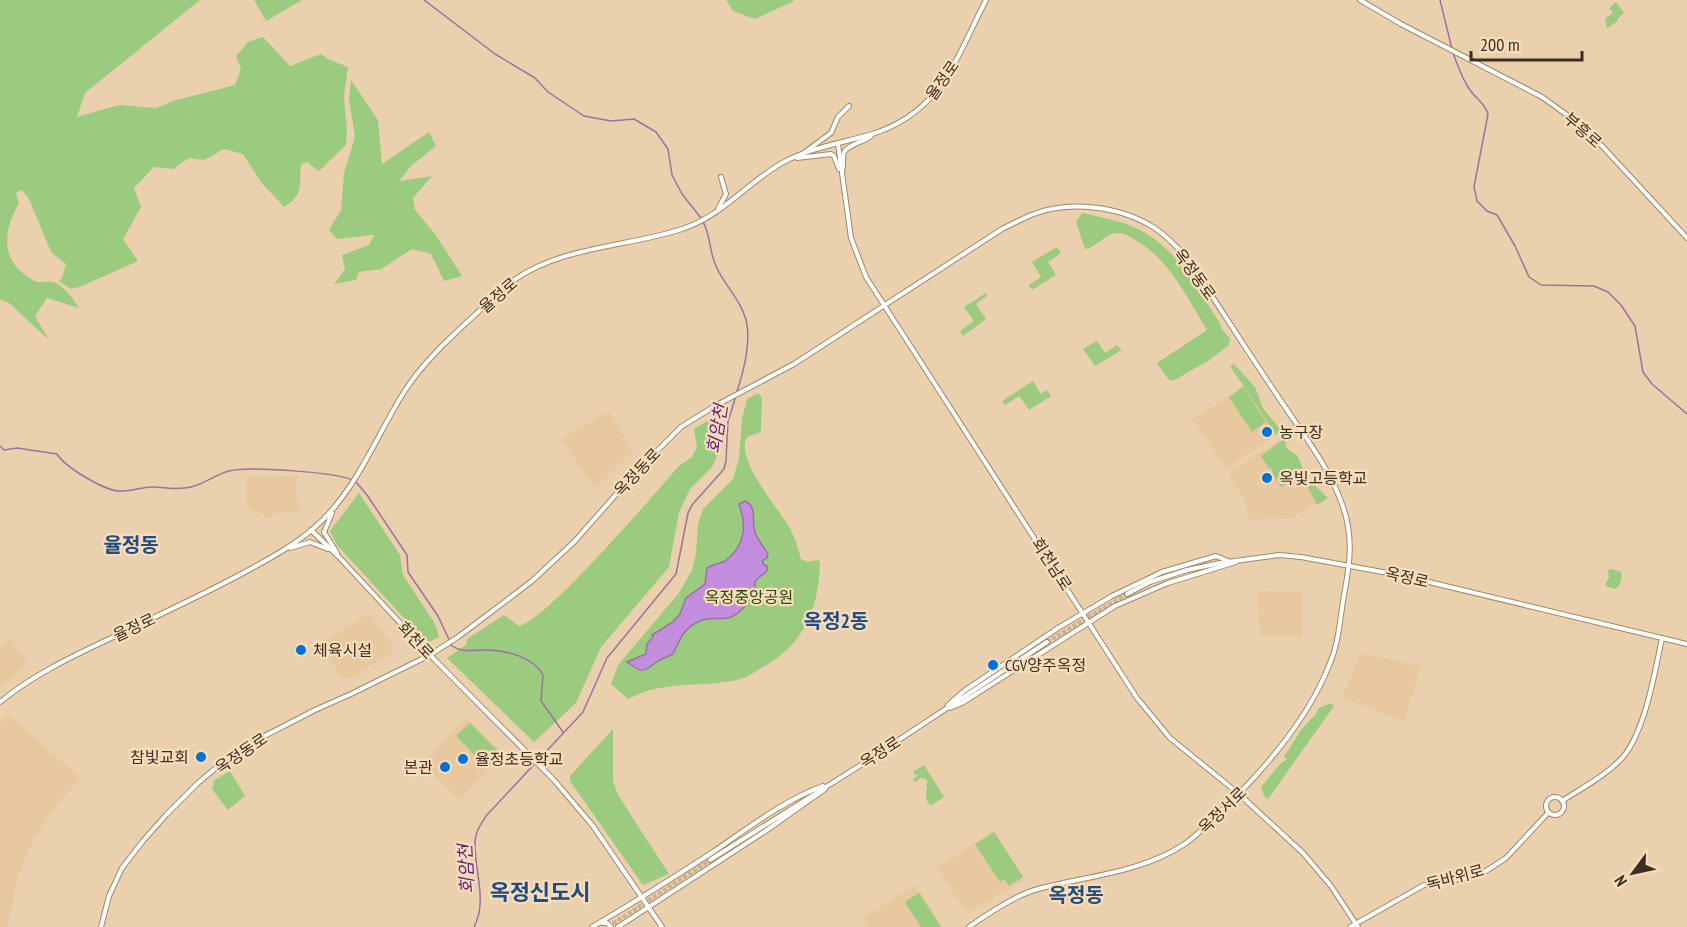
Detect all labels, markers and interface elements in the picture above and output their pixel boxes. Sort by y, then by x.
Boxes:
scale bar [1471,24,1582,62]
text: 200 m [1480,33,1520,56]
street label: 율정로 [921,56,963,104]
street label: 부흥로 [1560,108,1606,152]
street label: 옥정동로 [1170,244,1221,304]
street label: 율정로 [475,273,521,317]
water label: 회암천 [702,400,733,455]
place label: 농구장 [1279,422,1323,442]
marker: 농구장 [1260,425,1274,439]
street label: 옥정동로 [610,443,665,500]
place label: 옥빛고등학교 [1279,468,1367,488]
marker: 옥빛고등학교 [1260,471,1274,485]
district label: 율정동 [103,532,159,558]
street label: 회천남로 [1028,534,1077,594]
street label: 옥정로 [1383,562,1431,592]
park label: 옥정중앙공원 [705,587,793,607]
street label: 율정로 [110,608,158,645]
district label: 옥정2동 [804,608,868,634]
street label: 회천로 [394,617,439,663]
place label: 체육시설 [313,640,372,660]
marker: 체육시설 [294,643,308,657]
place label: CGV양주옥정 [1005,655,1086,675]
marker: CGV양주옥정 [986,658,1000,672]
street label: 옥정동로 [211,728,271,778]
street label: 옥정로 [856,731,904,772]
place label: 참빛교회 [130,747,189,767]
place label: 율정초등학교 [475,749,563,769]
marker: 참빛교회 [194,750,208,764]
marker: 율정초등학교 [456,752,470,766]
place label: 본관 [404,757,433,777]
marker: 본관 [438,760,452,774]
street label: 옥정서로 [1194,782,1250,838]
water label: 회암천 [453,841,479,894]
north arrow [1603,843,1663,903]
street label: 독바위로 [1424,860,1486,894]
text: N [1610,872,1631,890]
district label: 옥정신도시 [489,878,591,906]
district label: 옥정동 [1048,882,1104,908]

